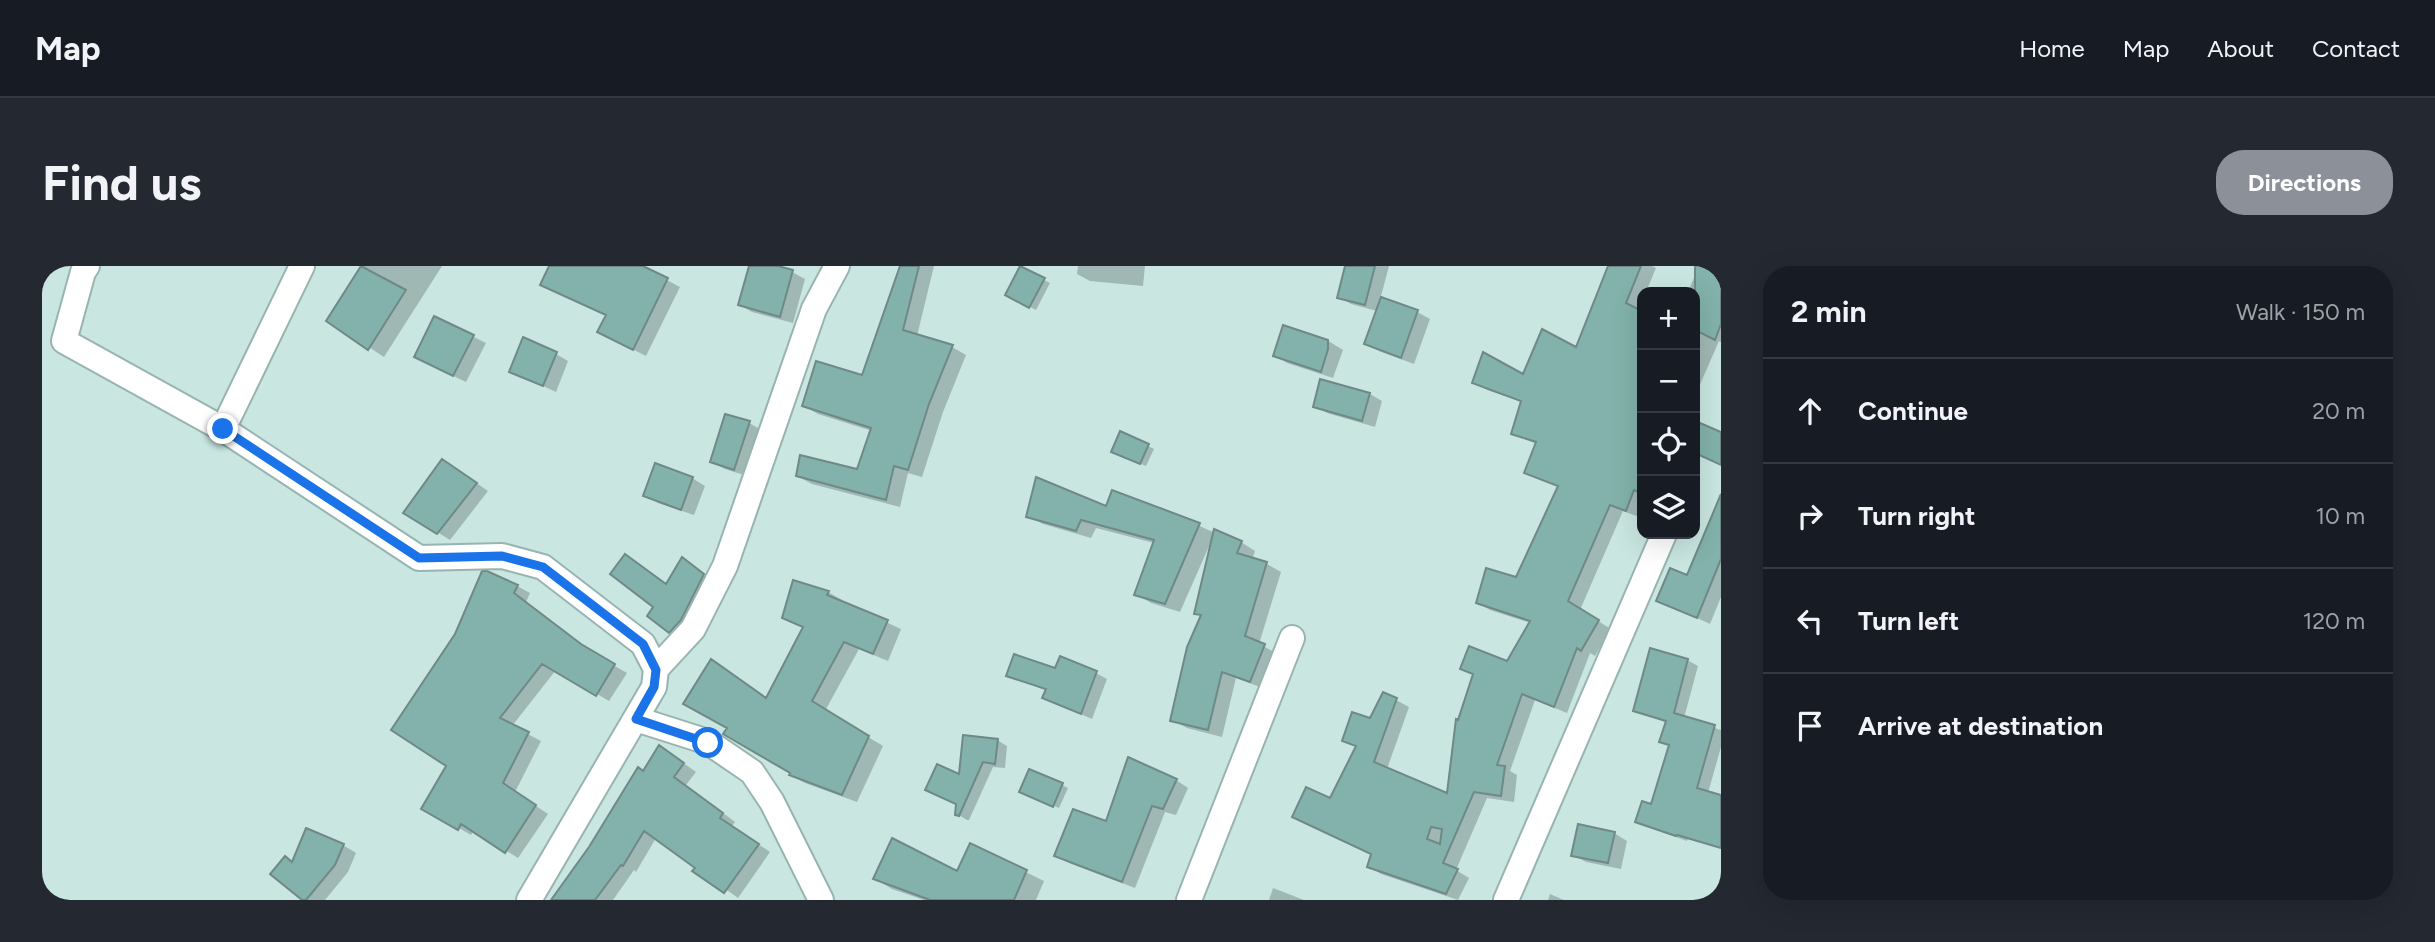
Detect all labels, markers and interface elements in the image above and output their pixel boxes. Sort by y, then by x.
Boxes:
text: Map [35,29,101,68]
text: Home [2019,34,2085,63]
text: Map [2123,34,2169,63]
text: About [2207,34,2274,63]
text: Contact [2312,34,2400,63]
button: Directions [2216,150,2393,215]
text: Find us [42,153,201,212]
map controls [1637,287,1700,539]
button: + [1637,287,1700,350]
text: 2 min [1791,293,1867,330]
text: Walk · 150 m [2236,298,2365,326]
button: − [1637,350,1700,413]
icon: ahead [1791,392,1829,430]
text: Continue [1858,395,1968,427]
text: 20 m [2312,397,2365,425]
route end [207,413,238,444]
button: locate [1637,413,1700,476]
button: layers [1637,476,1700,539]
icon: right [1791,497,1829,535]
text: Turn right [1858,500,1975,532]
text: 10 m [2316,502,2365,530]
icon: left [1791,602,1829,640]
text: Turn left [1858,605,1959,637]
text: 120 m [2303,607,2365,635]
icon: arrive [1791,707,1829,745]
text: Arrive at destination [1858,710,2103,742]
route start [692,727,723,758]

